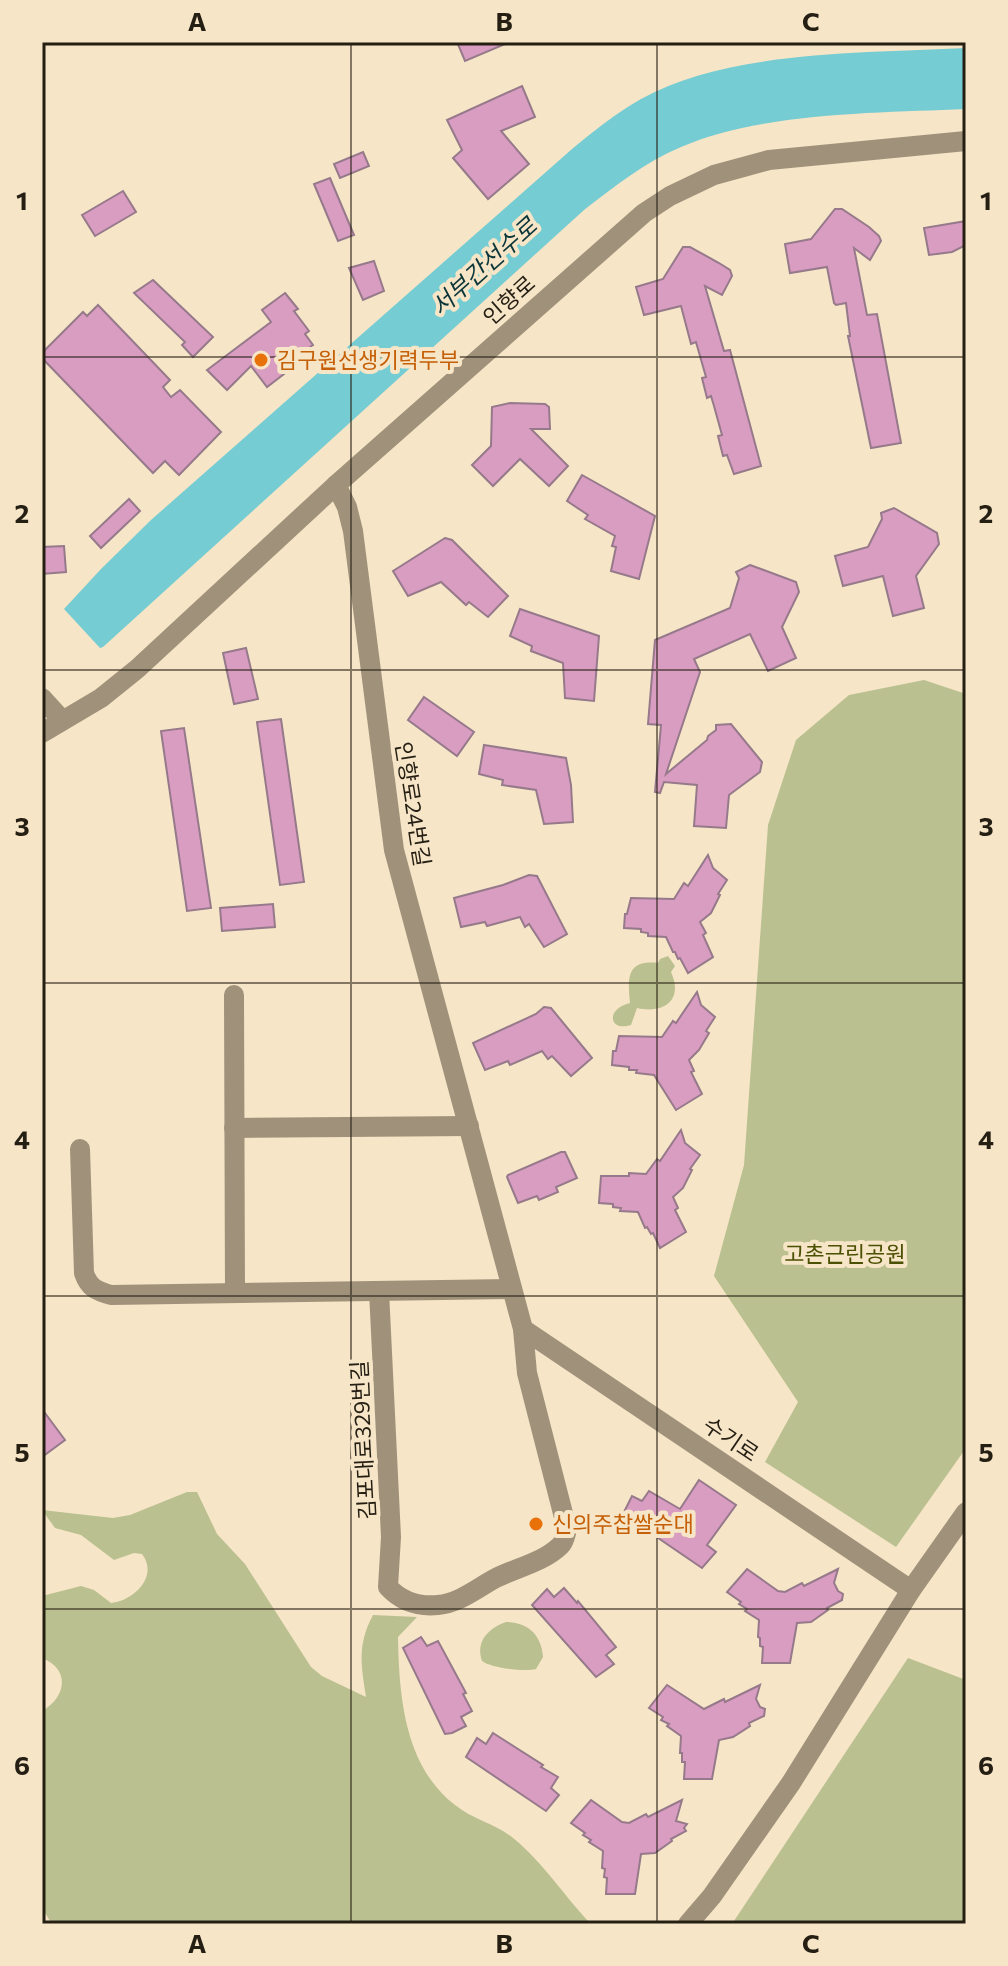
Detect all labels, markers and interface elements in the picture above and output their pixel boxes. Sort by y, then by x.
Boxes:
text: A [188,5,207,36]
text: B [495,5,513,36]
text: C [802,5,820,36]
text: 1 [16,184,28,215]
text: 1 [980,184,992,215]
water label: 서부간선수로 [424,210,543,321]
street label: 인향로 [477,269,540,330]
place label: 김구원선생기력두부 [277,346,459,373]
marker: 김구원선생기력두부 [252,351,270,369]
text: 2 [15,497,29,528]
text: 2 [979,497,993,528]
street label: 인향로24번길 [390,739,437,868]
text: 3 [14,810,30,841]
text: 3 [978,810,994,841]
text: 4 [14,1123,30,1154]
text: 4 [978,1123,994,1154]
park label: 고촌근린공원 [784,1240,906,1267]
street label: 김포대로329번길 [345,1360,380,1520]
street label: 수기로 [699,1410,764,1467]
text: 5 [14,1436,30,1467]
text: 5 [978,1436,994,1467]
place label: 신의주찹쌀순대 [552,1510,694,1537]
marker: 신의주찹쌀순대 [527,1515,545,1533]
text: 6 [14,1749,30,1780]
text: 6 [978,1749,994,1780]
text: A [188,1927,207,1958]
text: B [495,1927,513,1958]
text: C [802,1927,820,1958]

